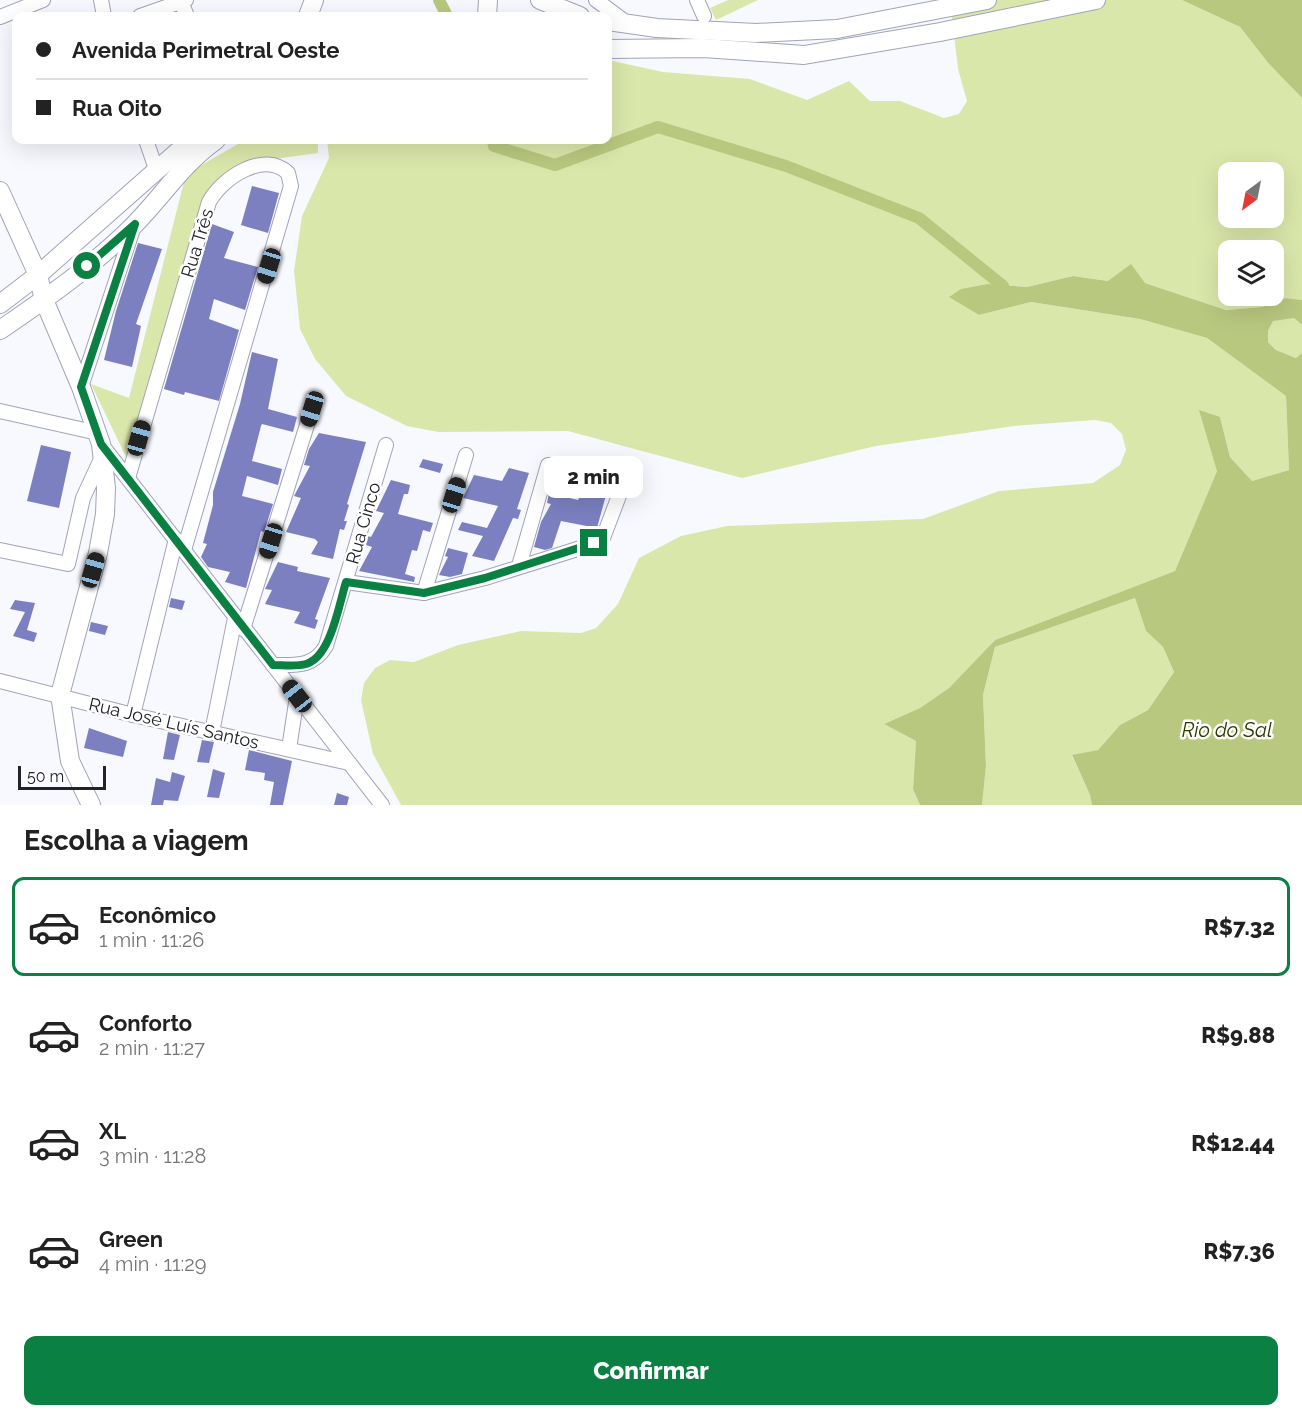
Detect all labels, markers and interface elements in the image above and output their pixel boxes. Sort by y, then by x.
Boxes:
text: Avenida Perimetral Oeste [72,37,340,63]
text: Rua Oito [72,95,162,121]
north arrow [1218,162,1284,228]
map controls [1218,162,1284,306]
street label: Rua Três [177,206,217,280]
button: layers [1218,240,1284,306]
car [255,246,283,286]
route start [73,252,100,279]
car [298,389,326,429]
car [125,418,153,458]
callout: 2 min [544,456,644,498]
text: 2 min [567,465,620,489]
car [440,475,468,515]
street label: Rua Cinco [341,479,385,566]
car [257,521,285,561]
route end [580,529,607,556]
car [79,550,107,590]
car [279,676,315,716]
street label: Rua José Luís Santos [87,693,261,753]
water label: Rio do Sal [1182,718,1272,742]
scale bar [18,763,106,790]
text: 50 m [27,767,64,786]
text: Escolha a viagem [24,825,249,856]
icon: car [27,900,81,954]
text: Econômico [99,902,216,928]
text: R$7.32 [1204,914,1275,940]
text: 1 min · 11:26 [99,928,204,952]
icon: car [27,1008,81,1062]
text: Conforto [99,1010,192,1036]
text: R$9.88 [1201,1022,1275,1048]
text: 2 min · 11:27 [99,1036,205,1060]
icon: car [27,1116,81,1170]
text: XL [99,1118,126,1144]
text: R$12.44 [1191,1130,1275,1156]
text: 3 min · 11:28 [99,1144,206,1168]
icon: car [27,1224,81,1278]
text: Green [99,1226,163,1252]
text: R$7.36 [1203,1238,1275,1264]
text: 4 min · 11:29 [99,1252,206,1276]
button: Confirmar [24,1336,1278,1405]

